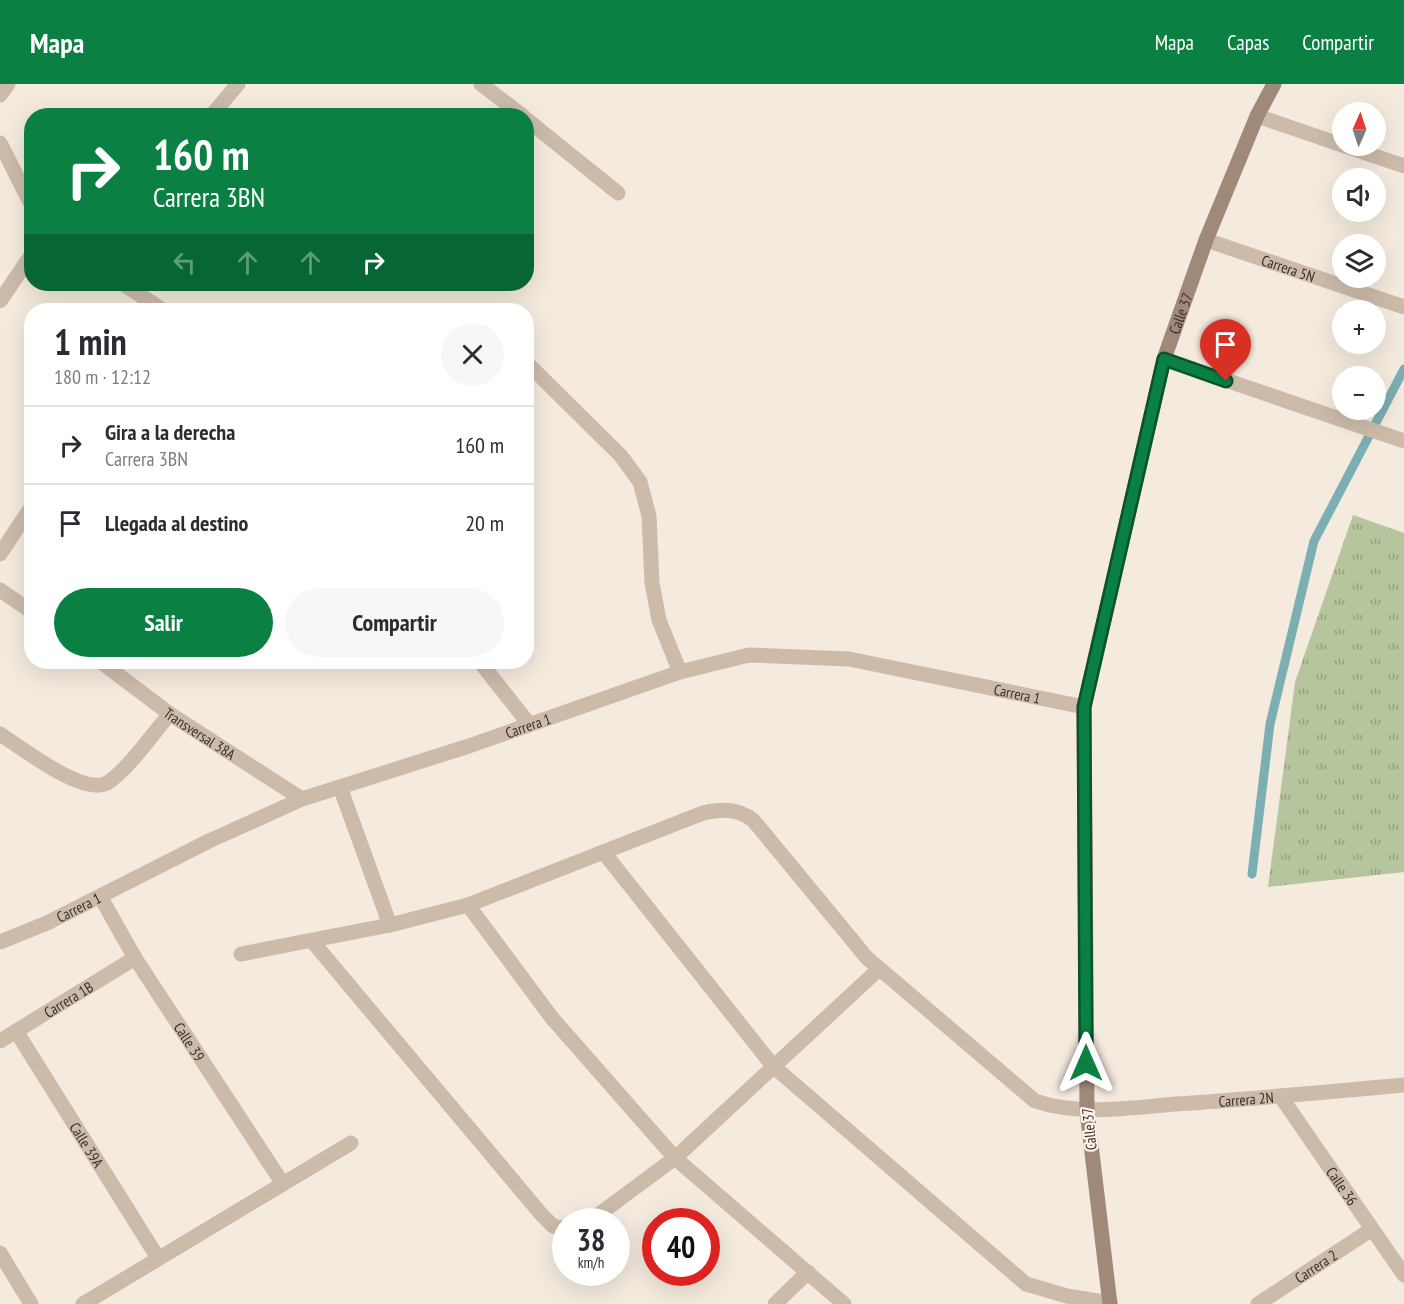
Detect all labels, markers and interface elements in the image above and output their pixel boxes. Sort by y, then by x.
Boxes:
text: Mapa [30,24,84,61]
text: Mapa [1155,29,1194,56]
text: Capas [1227,29,1269,56]
text: Compartir [1302,29,1374,56]
north arrow [1332,102,1386,156]
map controls [1332,102,1386,420]
text: 160 m [153,127,250,182]
icon: right [54,132,132,210]
button: sound [1332,168,1386,222]
text: Carrera 3BN [153,180,265,214]
button: layers [1332,234,1386,288]
icon: left [168,246,201,279]
icon: ahead [231,246,264,279]
icon: ahead [294,246,327,279]
icon: right [357,246,390,279]
street label: Carrera 5N [1259,250,1318,286]
street label: Calle 37 [1164,290,1196,336]
button: + [1332,300,1386,354]
text: 1 min [54,318,127,365]
pin [1200,319,1251,381]
button: close [441,323,504,386]
icon: arrive [1209,328,1242,361]
text: 180 m · 12:12 [54,364,151,390]
button: − [1332,366,1386,420]
text: Gira a la derecha [105,418,235,446]
icon: right [54,429,87,462]
text: 160 m [455,431,504,459]
text: Carrera 3BN [105,446,188,472]
icon: arrive [54,507,87,540]
text: Llegada al destino [105,509,248,537]
text: 20 m [465,509,504,537]
button: Salir [54,588,273,657]
button: Compartir [285,588,504,657]
street label: Carrera 1 [992,679,1042,707]
street label: Transversal 38A [160,703,240,764]
street label: Carrera 1 [503,709,553,742]
street label: Carrera 1 [53,888,104,926]
street label: Carrera 1B [40,977,96,1021]
street label: Calle 39 [170,1018,209,1065]
position arrow [1054,1031,1118,1095]
street label: Carrera 2N [1218,1087,1274,1110]
street label: Calle 37 [1077,1107,1101,1151]
street label: Calle 39A [66,1118,109,1171]
street label: Calle 36 [1322,1163,1362,1209]
speed limit sign: 40 [642,1208,720,1286]
text: 38 [577,1220,605,1259]
street label: Carrera 2 [1291,1245,1341,1287]
text: km/h [578,1253,604,1272]

